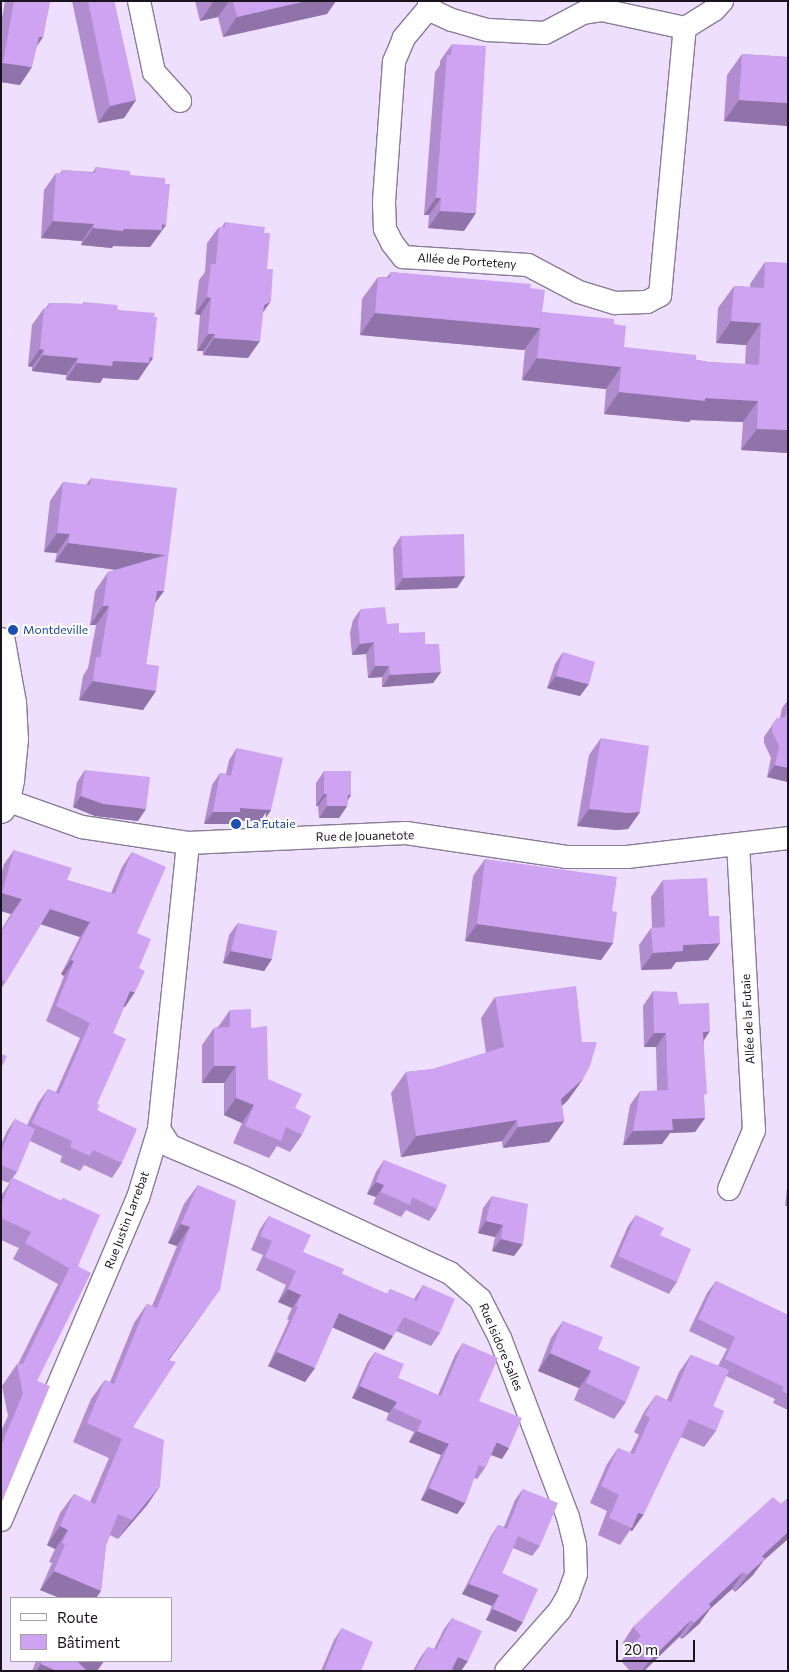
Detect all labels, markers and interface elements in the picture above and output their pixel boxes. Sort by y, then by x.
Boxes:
street label: Allée de Porteteny [417,250,517,272]
place label: Montdeville [23,623,88,637]
marker: Montdeville [7,624,19,636]
place label: La Futaie [246,817,295,831]
marker: La Futaie [230,818,242,830]
street label: Rue de Jouanetote [316,828,414,844]
street label: Allée de la Futaie [738,973,758,1065]
street label: Rue Justin Larrebat [102,1169,152,1271]
street label: Rue Isidore Salles [476,1301,526,1393]
legend [10,1597,172,1662]
text: Route [57,1608,98,1626]
scale bar [619,1630,698,1662]
text: Bâtiment [57,1633,120,1651]
text: 20 m [624,1640,658,1658]

